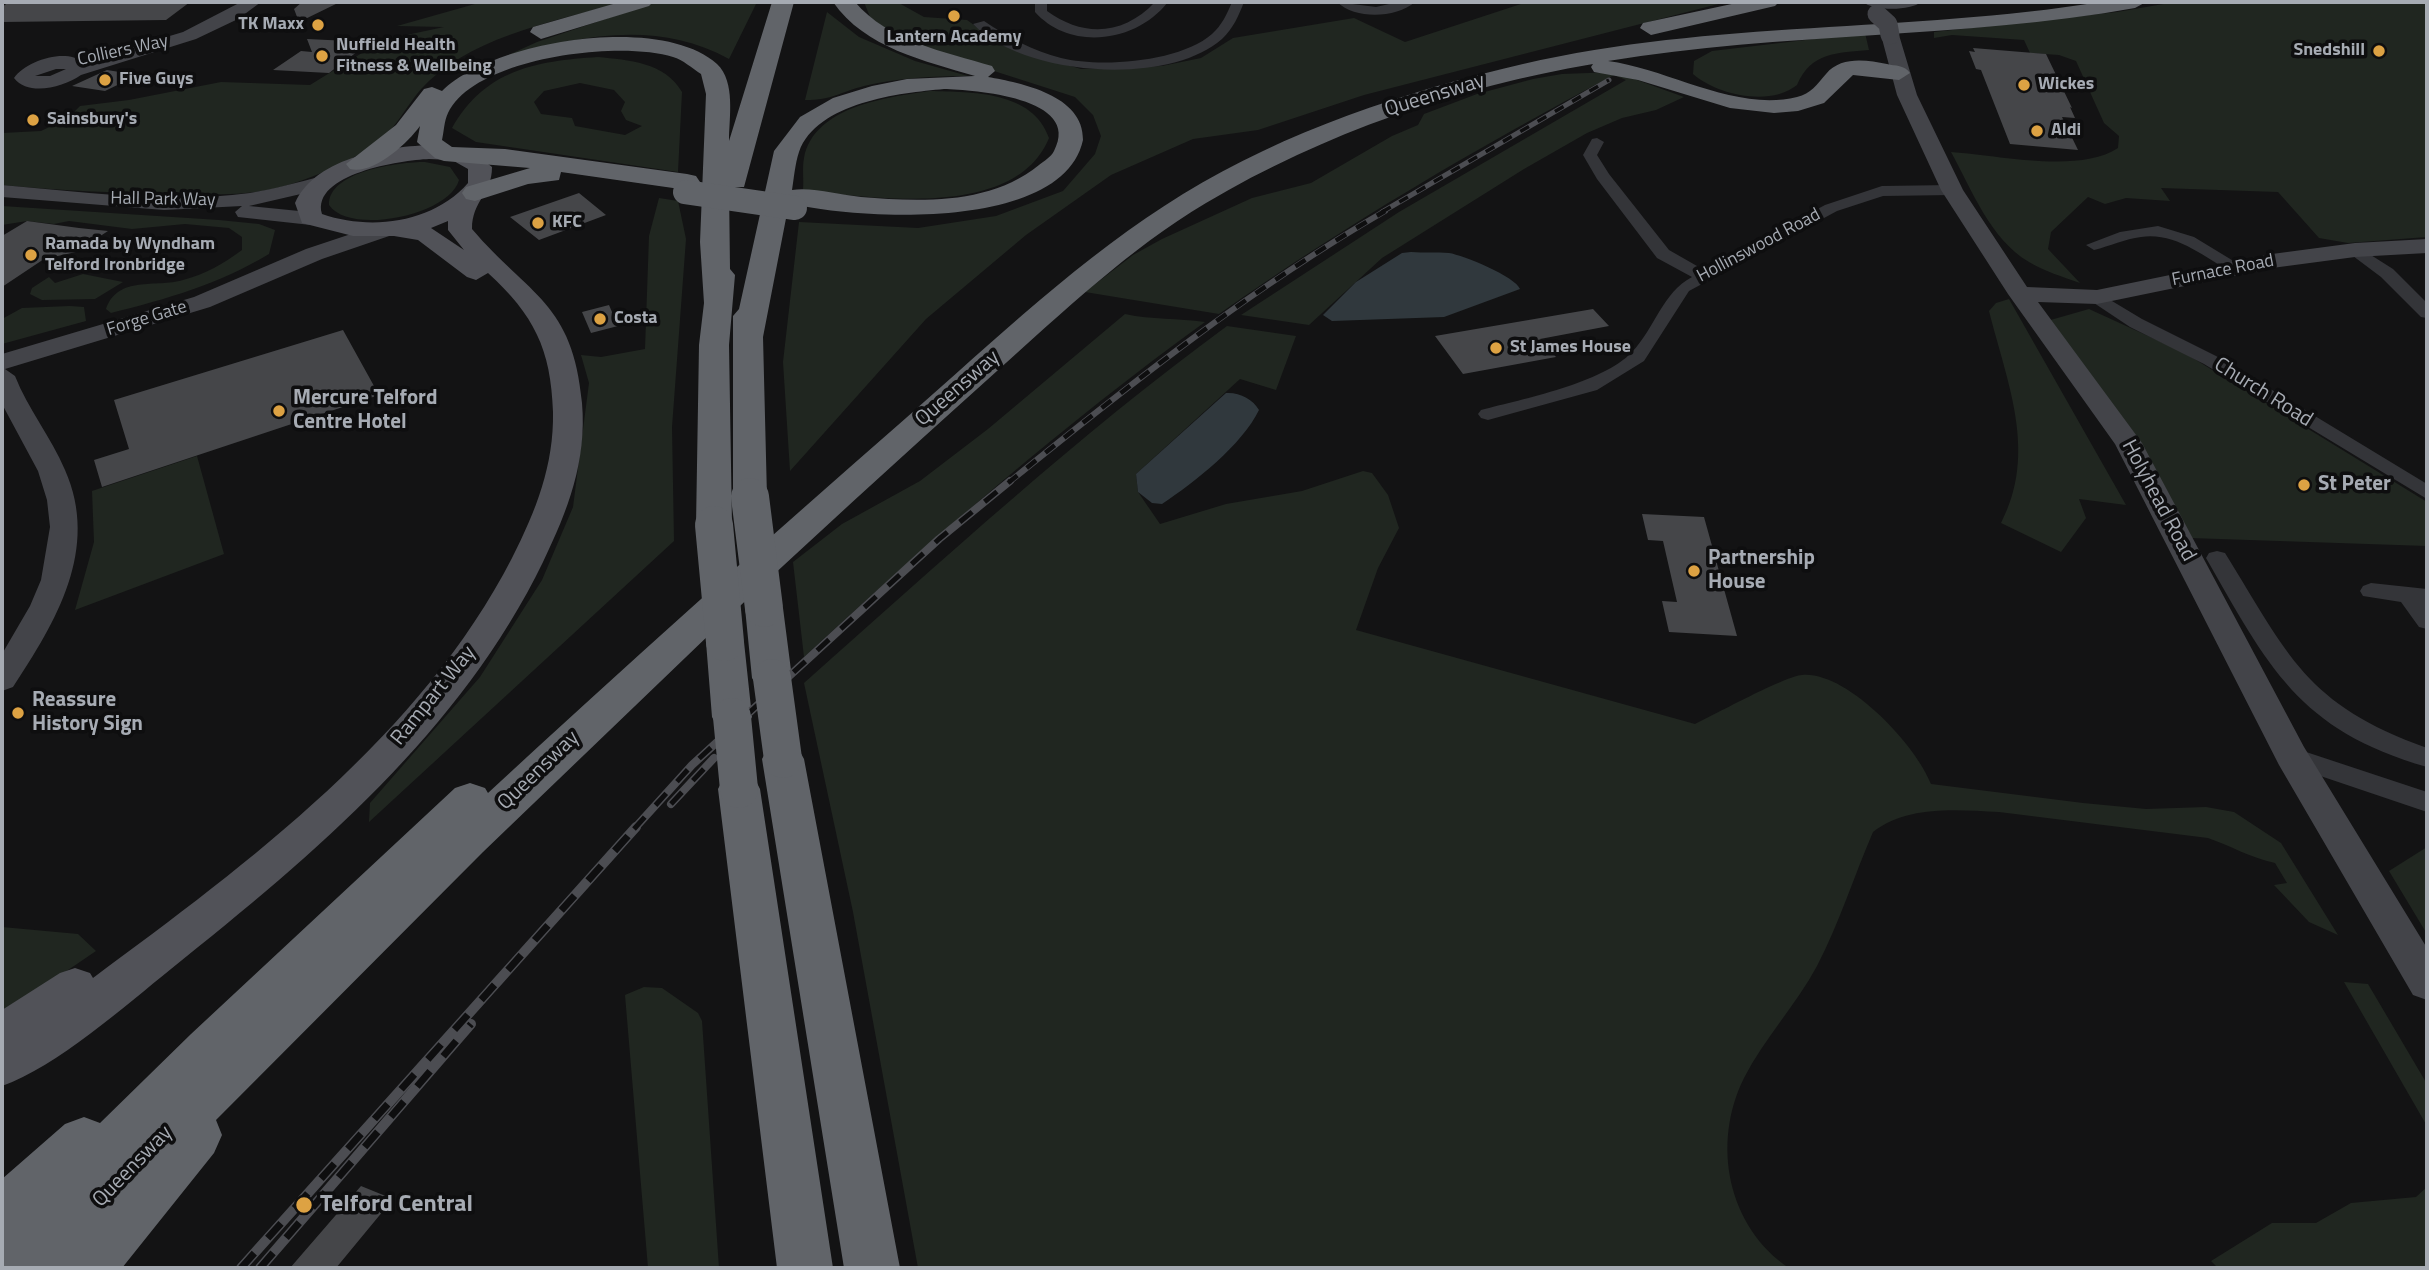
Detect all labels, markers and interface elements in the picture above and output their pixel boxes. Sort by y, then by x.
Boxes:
marker: Lantern Academy [946,8,962,24]
place label: TK Maxx [238,14,304,36]
marker: TK Maxx [310,17,326,33]
place label: Lantern Academy [886,27,1022,49]
street label: Colliers Way [76,31,170,71]
place label: Nuffield Health Fitness & Wellbeing [336,35,492,78]
place label: Snedshill [2293,40,2365,62]
marker: Snedshill [2371,43,2387,59]
marker: Nuffield Health Fitness & Wellbeing [314,48,330,64]
place label: Five Guys [119,69,194,91]
street label: Queensway [1382,69,1488,123]
marker: Five Guys [97,72,113,88]
place label: Wickes [2038,74,2094,96]
marker: Wickes [2016,77,2032,93]
place label: Sainsbury's [47,109,137,131]
marker: Sainsbury's [25,112,41,128]
place label: Aldi [2051,120,2081,142]
marker: Aldi [2029,123,2045,139]
street label: Hall Park Way [110,188,216,212]
street label: Hollinswood Road [1694,204,1824,288]
place label: KFC [552,212,582,234]
marker: KFC [530,215,546,231]
place label: Ramada by Wyndham Telford Ironbridge [45,234,215,276]
marker: Ramada by Wyndham Telford Ironbridge [23,247,39,263]
street label: Furnace Road [2170,251,2276,291]
street label: Forge Gate [104,297,190,341]
place label: Costa [614,308,657,330]
marker: Costa [592,311,608,327]
place label: St James House [1510,337,1631,359]
marker: St James House [1488,340,1504,356]
street label: Queensway [911,345,1005,433]
street label: Church Road [2209,353,2317,433]
place label: Mercure Telford Centre Hotel [293,386,437,436]
marker: Mercure Telford Centre Hotel [271,403,287,419]
street label: Holyhead Road [2115,436,2201,566]
place label: St Peter [2318,472,2391,498]
marker: St Peter [2296,477,2312,493]
place label: Partnership House [1708,546,1815,596]
marker: Partnership House [1686,563,1702,579]
street label: Rampart Way [386,641,482,751]
place label: Reassure History Sign [32,688,143,738]
marker: Reassure History Sign [10,705,26,721]
street label: Queensway [493,726,585,816]
street label: Queensway [88,1121,178,1213]
place label: Telford Central [320,1191,473,1219]
marker: Telford Central [294,1195,314,1215]

